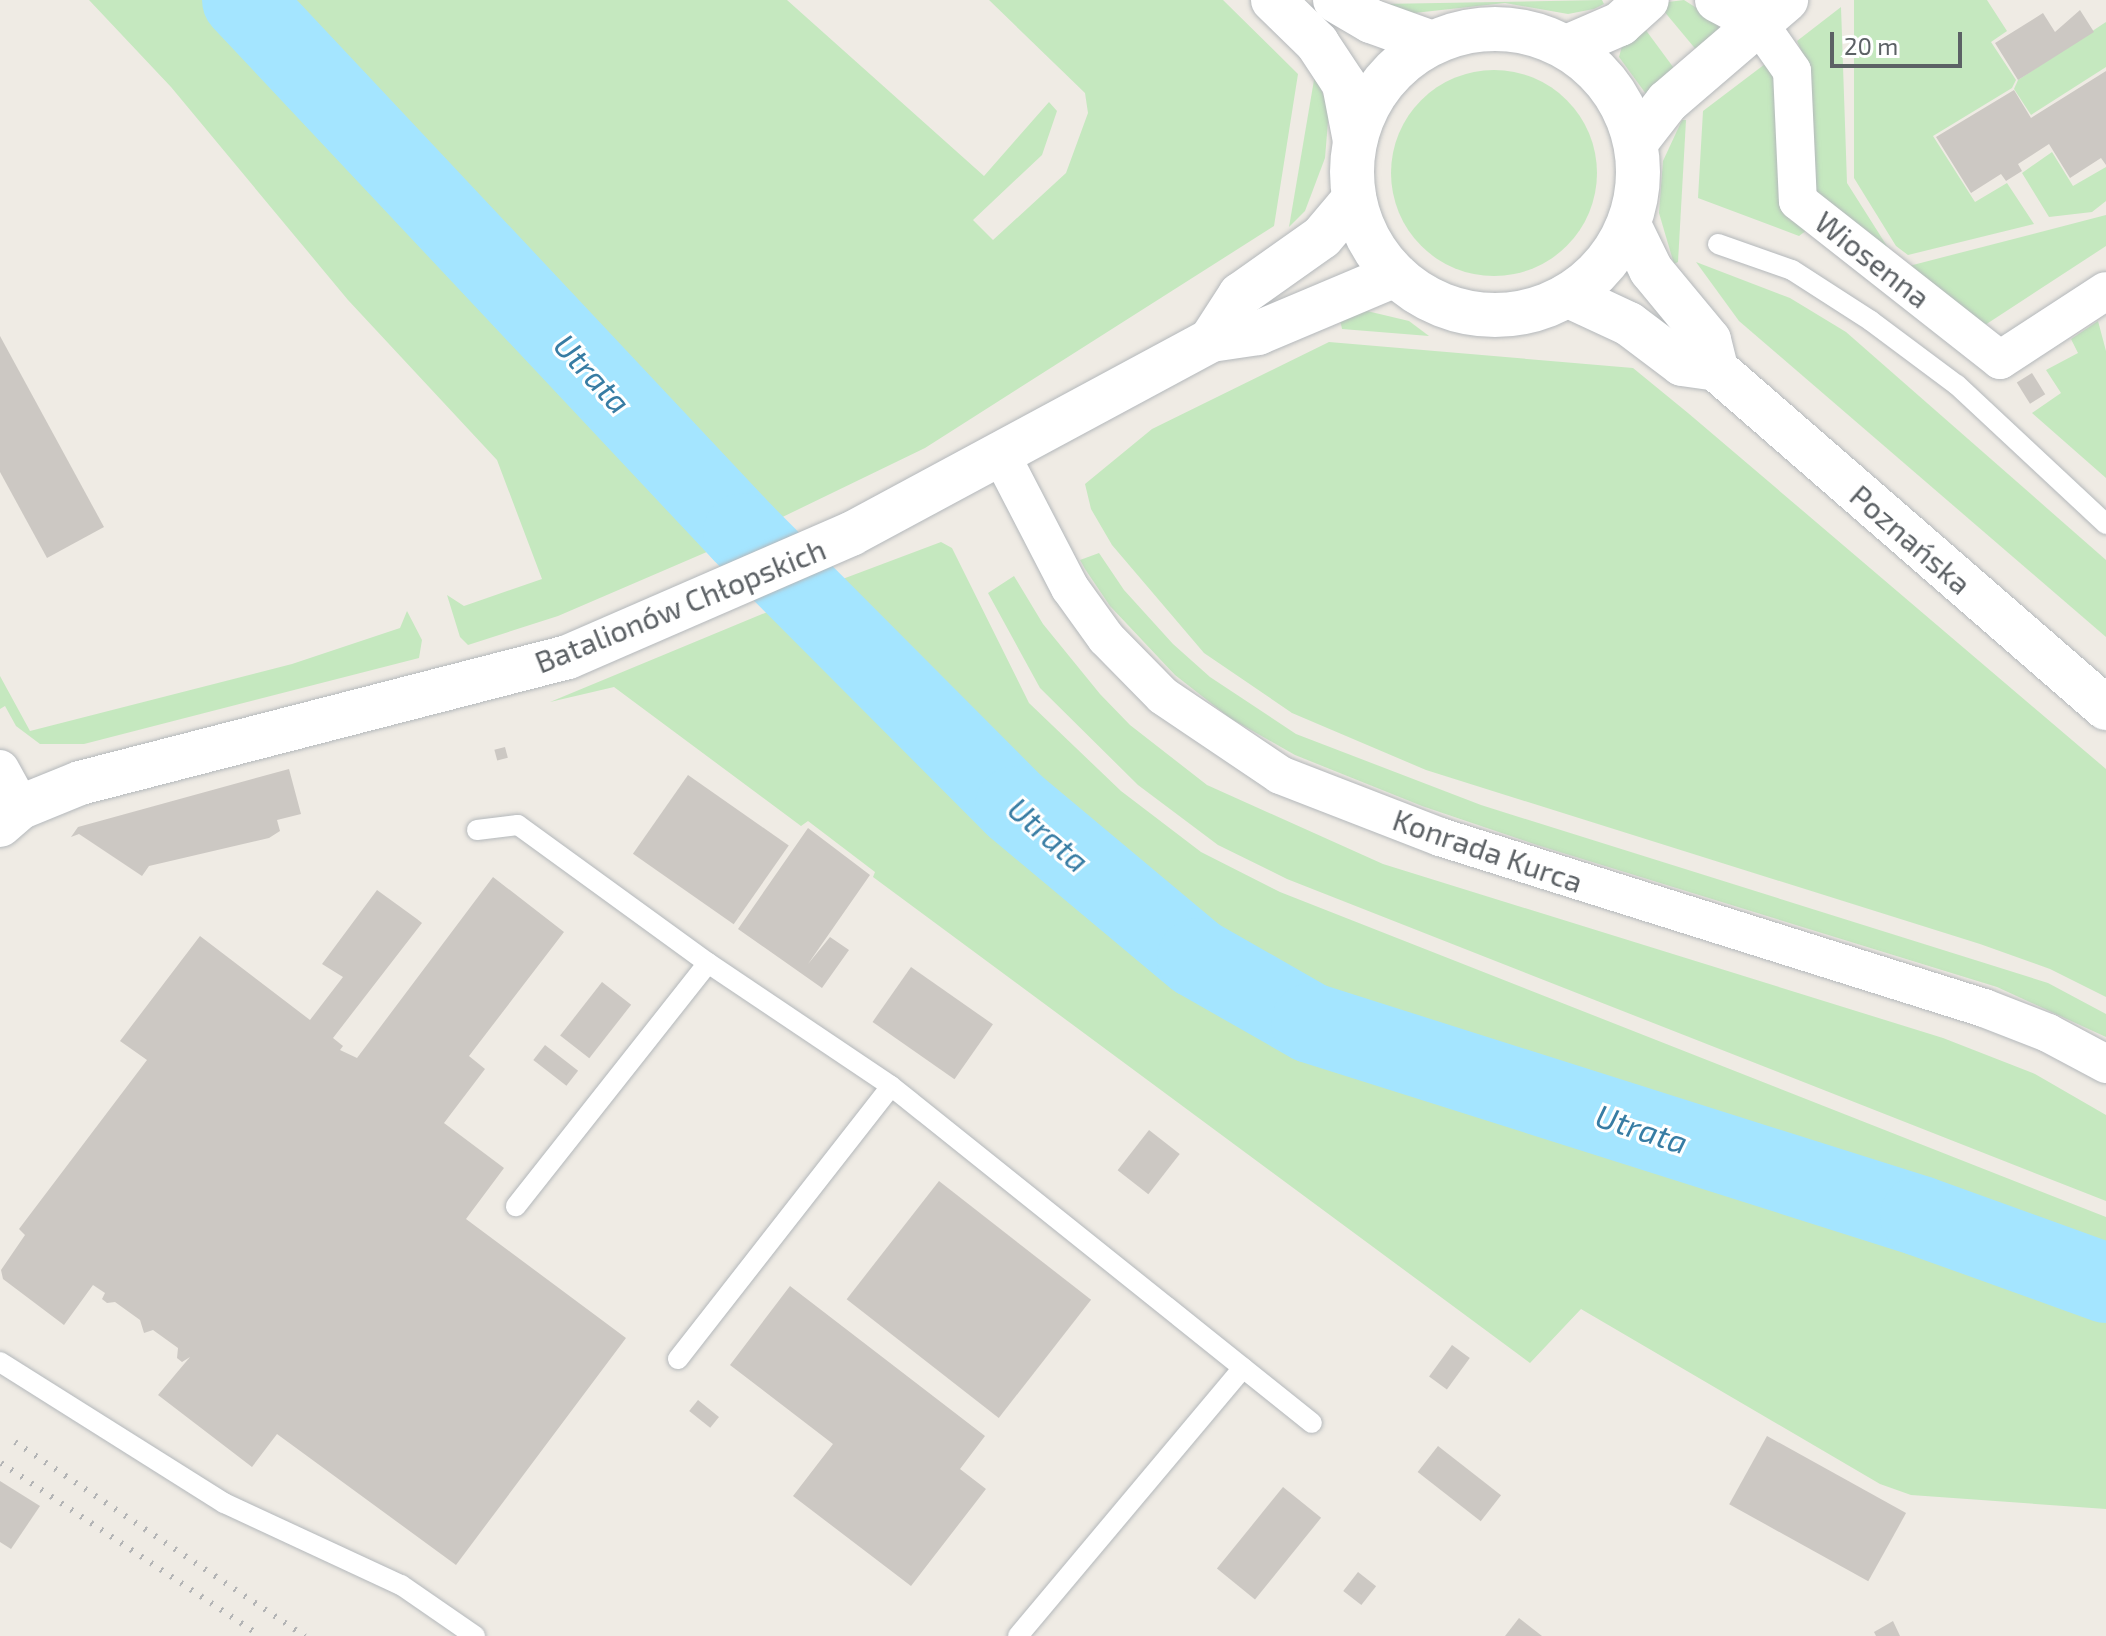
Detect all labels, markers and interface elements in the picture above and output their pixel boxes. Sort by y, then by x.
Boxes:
scale bar [1834,16,1966,66]
text: 20 m [1844,31,1898,60]
street label: Wiosenna [1808,203,1938,315]
water label: Utrata [547,325,639,421]
street label: Poznańska [1843,477,1979,601]
street label: Batalionów Chłopskich [529,530,831,680]
water label: Utrata [1001,789,1097,879]
street label: Konrada Kurca [1388,801,1588,899]
water label: Utrata [1591,1095,1693,1161]

